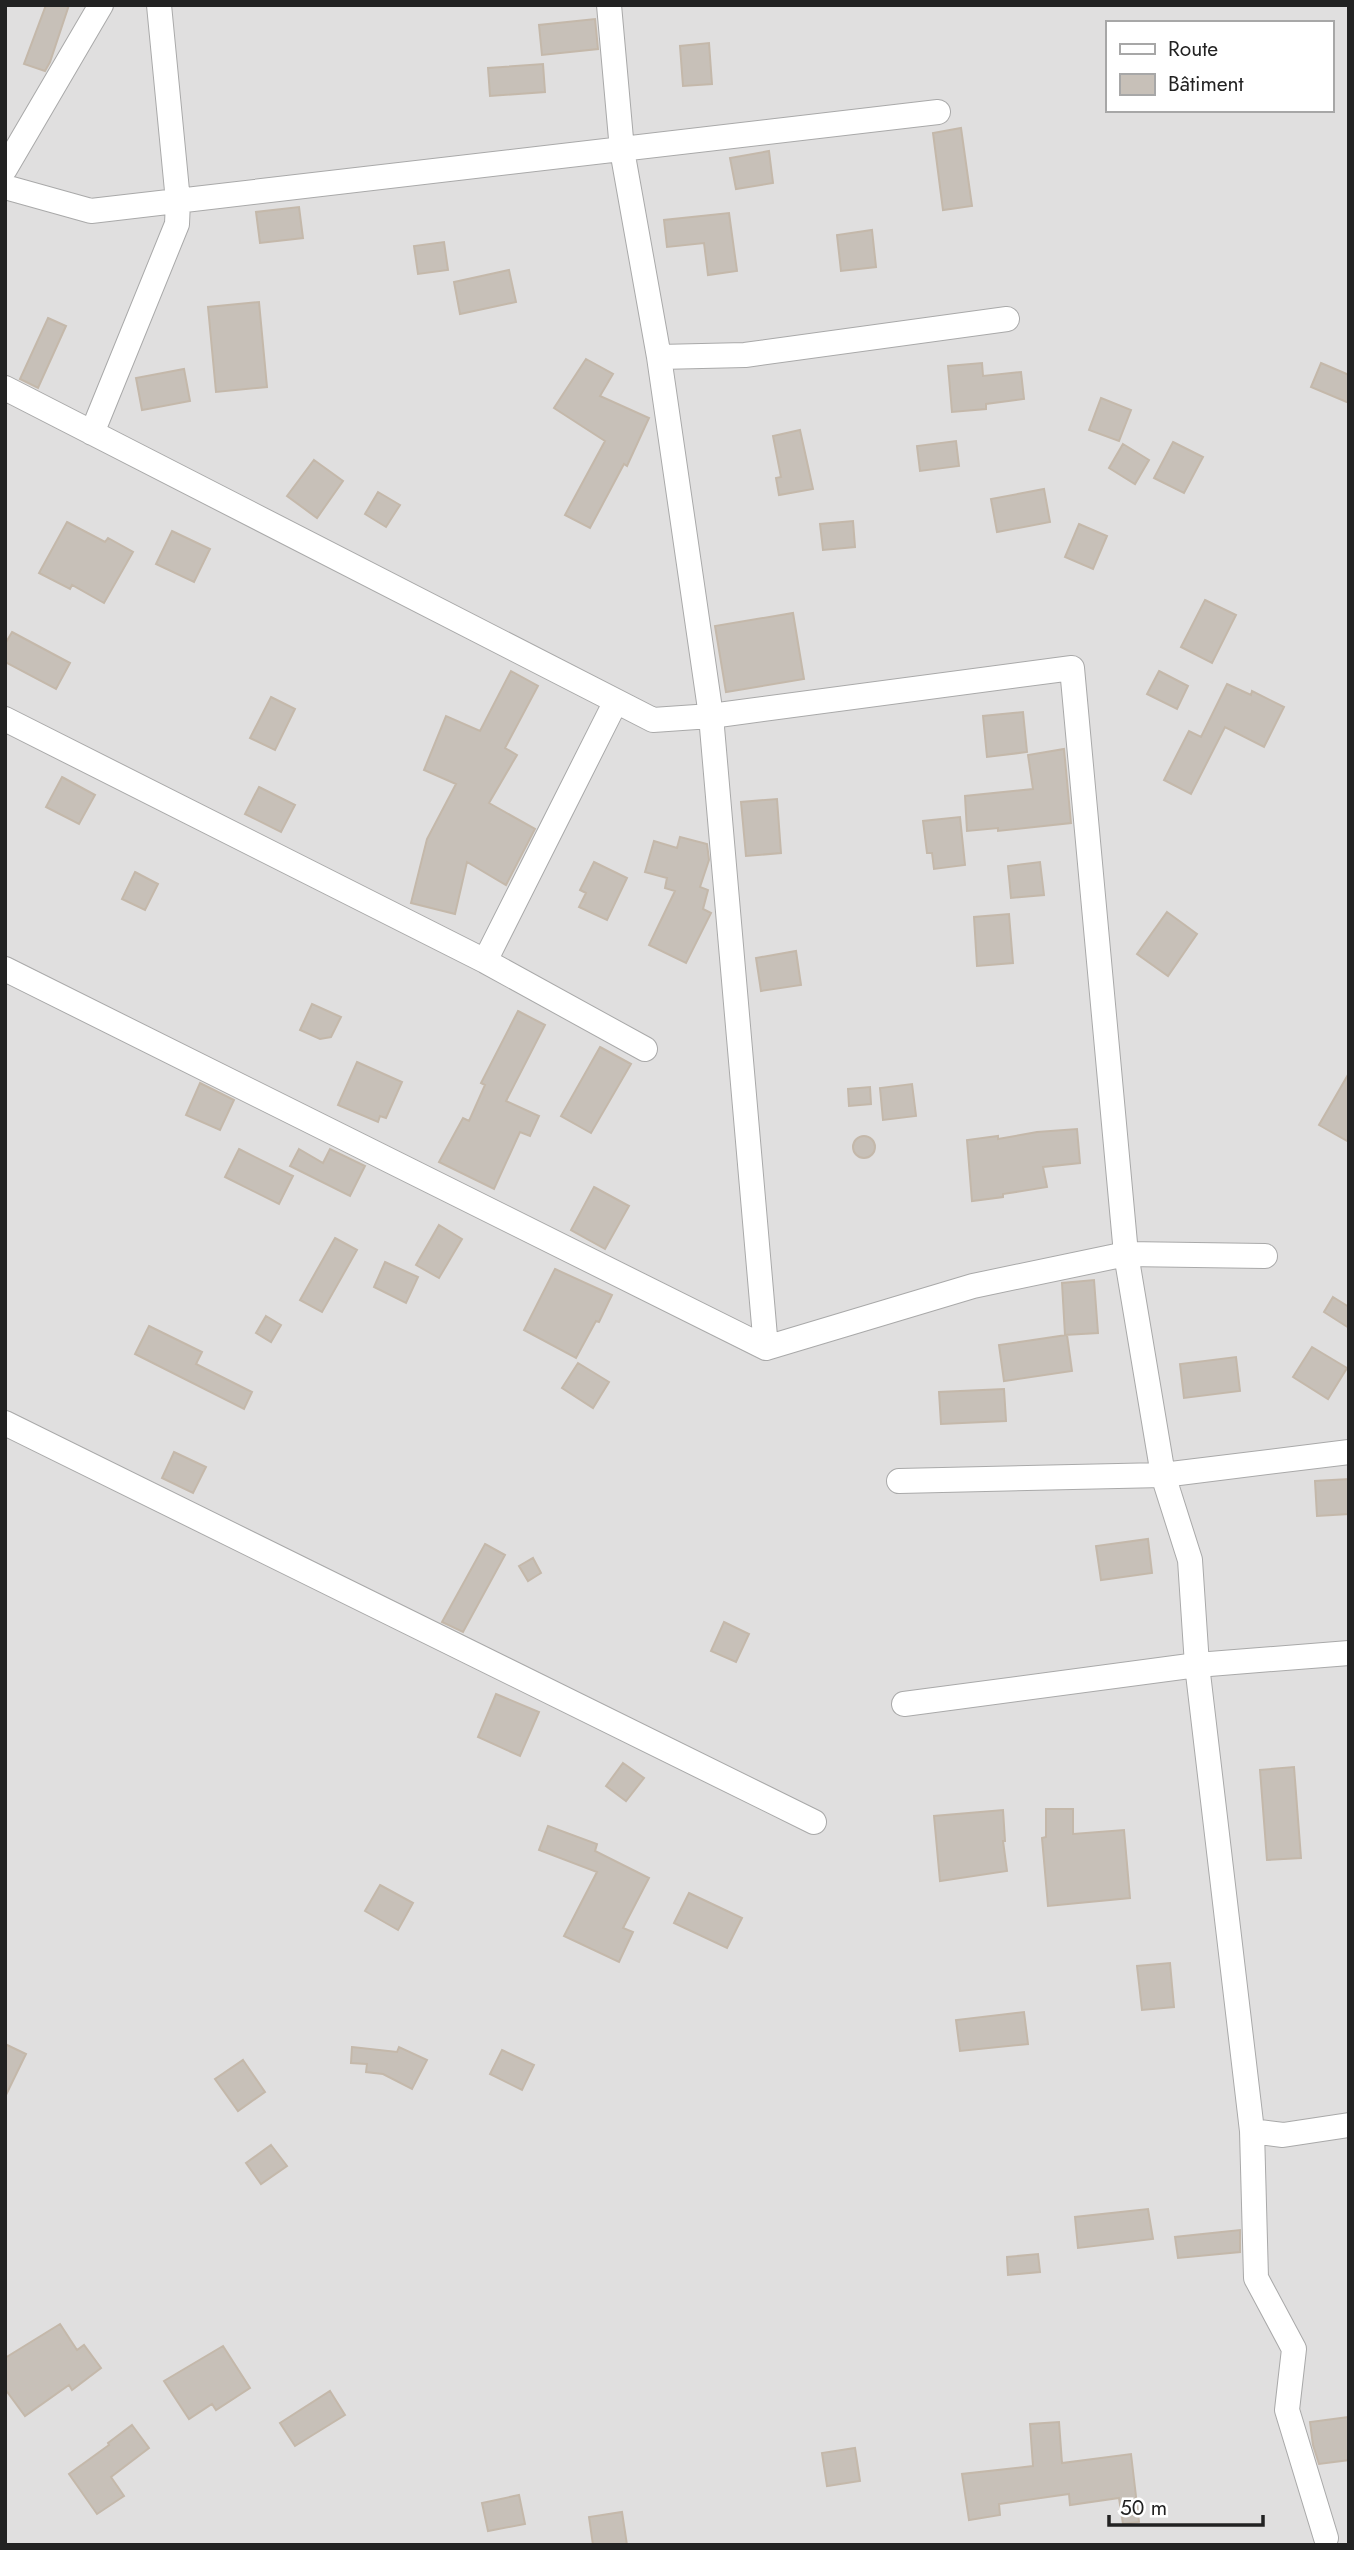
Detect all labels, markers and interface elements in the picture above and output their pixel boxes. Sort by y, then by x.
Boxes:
legend [1106,21,1333,112]
text: Route [1168,34,1218,64]
text: Bâtiment [1168,69,1244,99]
scale bar [1109,2484,1263,2528]
text: 50 m [1120,2493,1167,2523]

